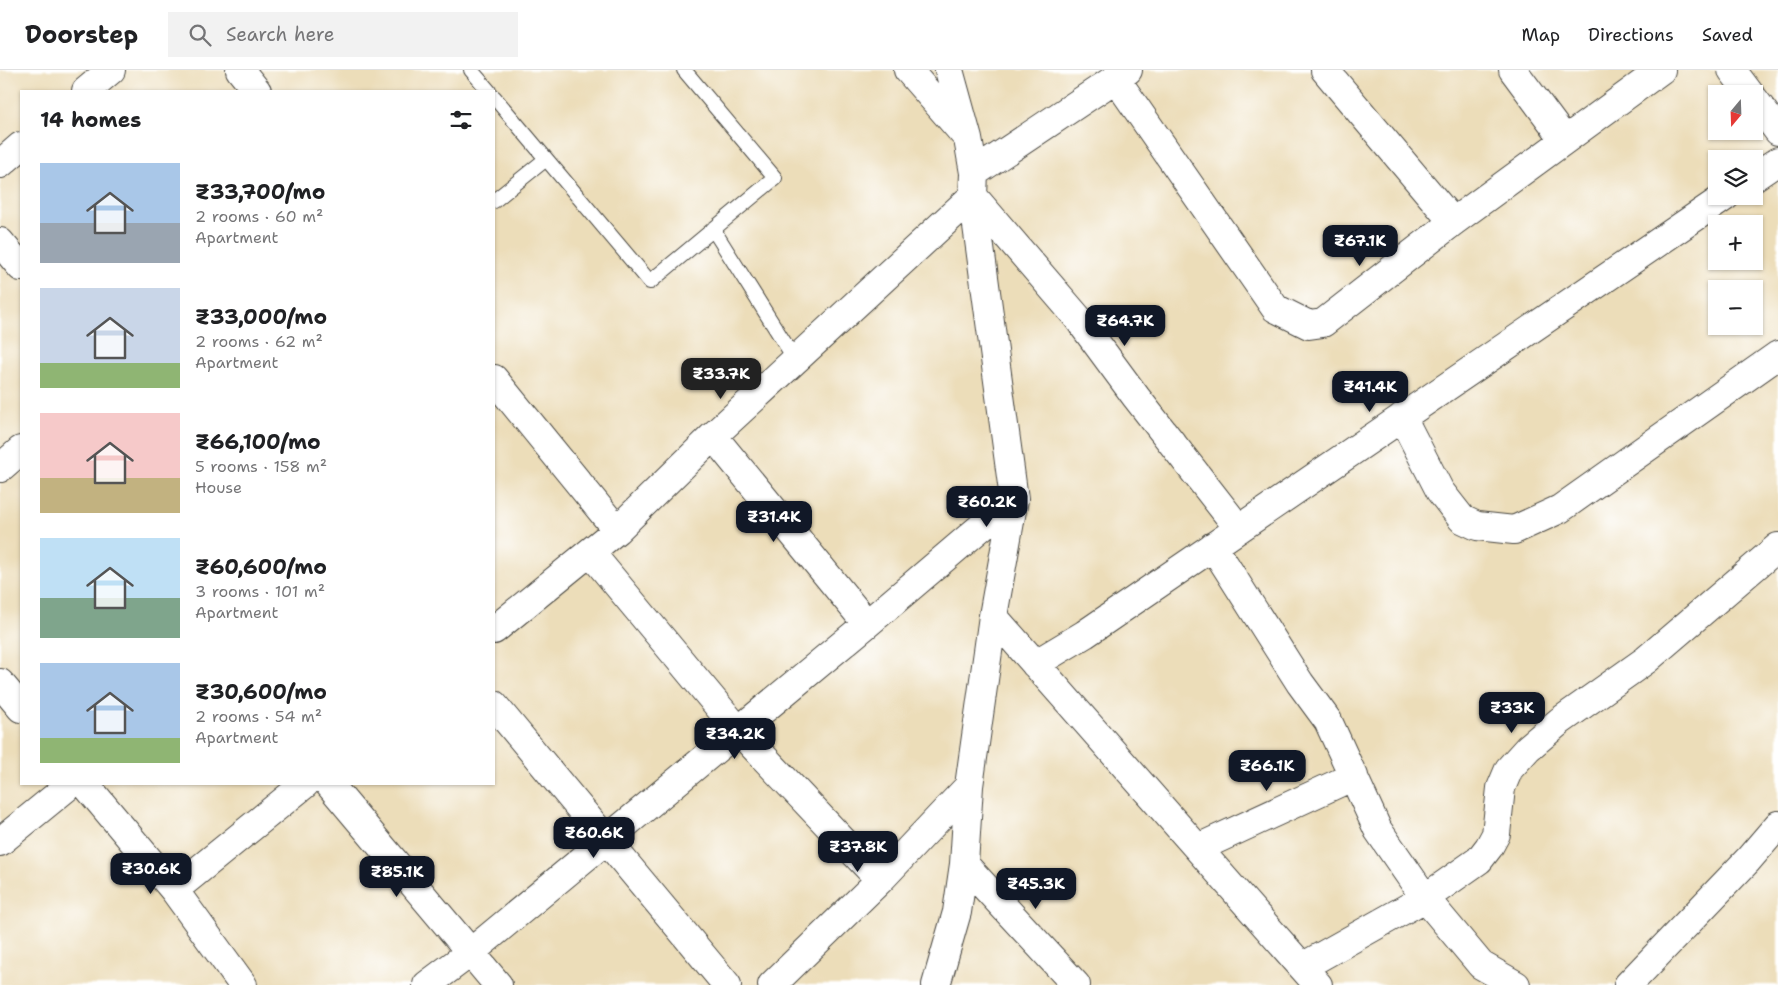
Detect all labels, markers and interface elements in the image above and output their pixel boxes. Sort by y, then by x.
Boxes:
search box [168,12,518,57]
text: Doorstep [25,19,138,51]
icon: search [186,21,214,49]
text: Search here [226,22,335,47]
text: Map [1522,23,1560,47]
text: Directions [1588,23,1674,47]
text: Saved [1702,23,1753,47]
north arrow [1708,85,1762,140]
map controls [1708,85,1763,335]
text: 14 homes [40,106,141,134]
icon: filters [447,106,475,134]
button: layers [1708,150,1763,205]
text: ₹33,700/mo [195,178,325,206]
icon: home [80,183,140,243]
text: 2 rooms · 60 m² [195,206,323,227]
button: + [1708,215,1763,270]
pin: ₹67.1K [1319,224,1401,267]
text: Apartment [195,227,278,248]
text: ₹67.1K [1334,230,1386,251]
button: − [1708,280,1763,335]
text: ₹33,000/mo [195,303,327,331]
pin: ₹64.7K [1084,304,1166,347]
icon: home [80,308,140,368]
text: ₹64.7K [1096,310,1154,331]
text: 2 rooms · 62 m² [195,331,323,352]
text: Apartment [195,352,278,373]
pin: ₹33.7K [680,358,762,400]
text: ₹33.7K [692,363,750,384]
pin: ₹41.4K [1329,370,1411,413]
text: ₹41.4K [1343,376,1397,397]
text: ₹66,100/mo [195,428,321,456]
icon: home [80,433,140,493]
text: 5 rooms · 158 m² [195,456,327,477]
text: House [195,477,242,498]
pin: ₹60.2K [946,486,1028,528]
text: ₹60.2K [957,491,1017,512]
pin: ₹31.4K [733,500,815,543]
text: ₹31.4K [747,506,801,527]
text: ₹60,600/mo [195,553,327,581]
icon: home [80,558,140,618]
text: 3 rooms · 101 m² [195,581,325,602]
text: Apartment [195,602,278,623]
text: ₹30,600/mo [195,678,327,706]
icon: home [80,683,140,743]
pin: ₹33K [1482,692,1542,734]
text: ₹33K [1490,697,1534,718]
text: 2 rooms · 54 m² [195,706,322,727]
pin: ₹34.2K [694,718,776,760]
text: ₹34.2K [705,723,765,744]
text: Apartment [195,727,278,748]
pin: ₹66.1K [1226,750,1308,792]
text: ₹66.1K [1240,755,1294,776]
pin: ₹60.6K [553,816,635,859]
text: ₹60.6K [565,822,623,843]
pin: ₹37.8K [817,830,899,873]
text: ₹37.8K [829,836,887,857]
pin: ₹30.6K [110,852,192,895]
pin: ₹85.1K [356,856,438,898]
text: ₹30.6K [122,858,180,879]
text: ₹85.1K [370,861,424,882]
pin: ₹45.3K [995,868,1077,910]
text: ₹45.3K [1007,873,1065,894]

